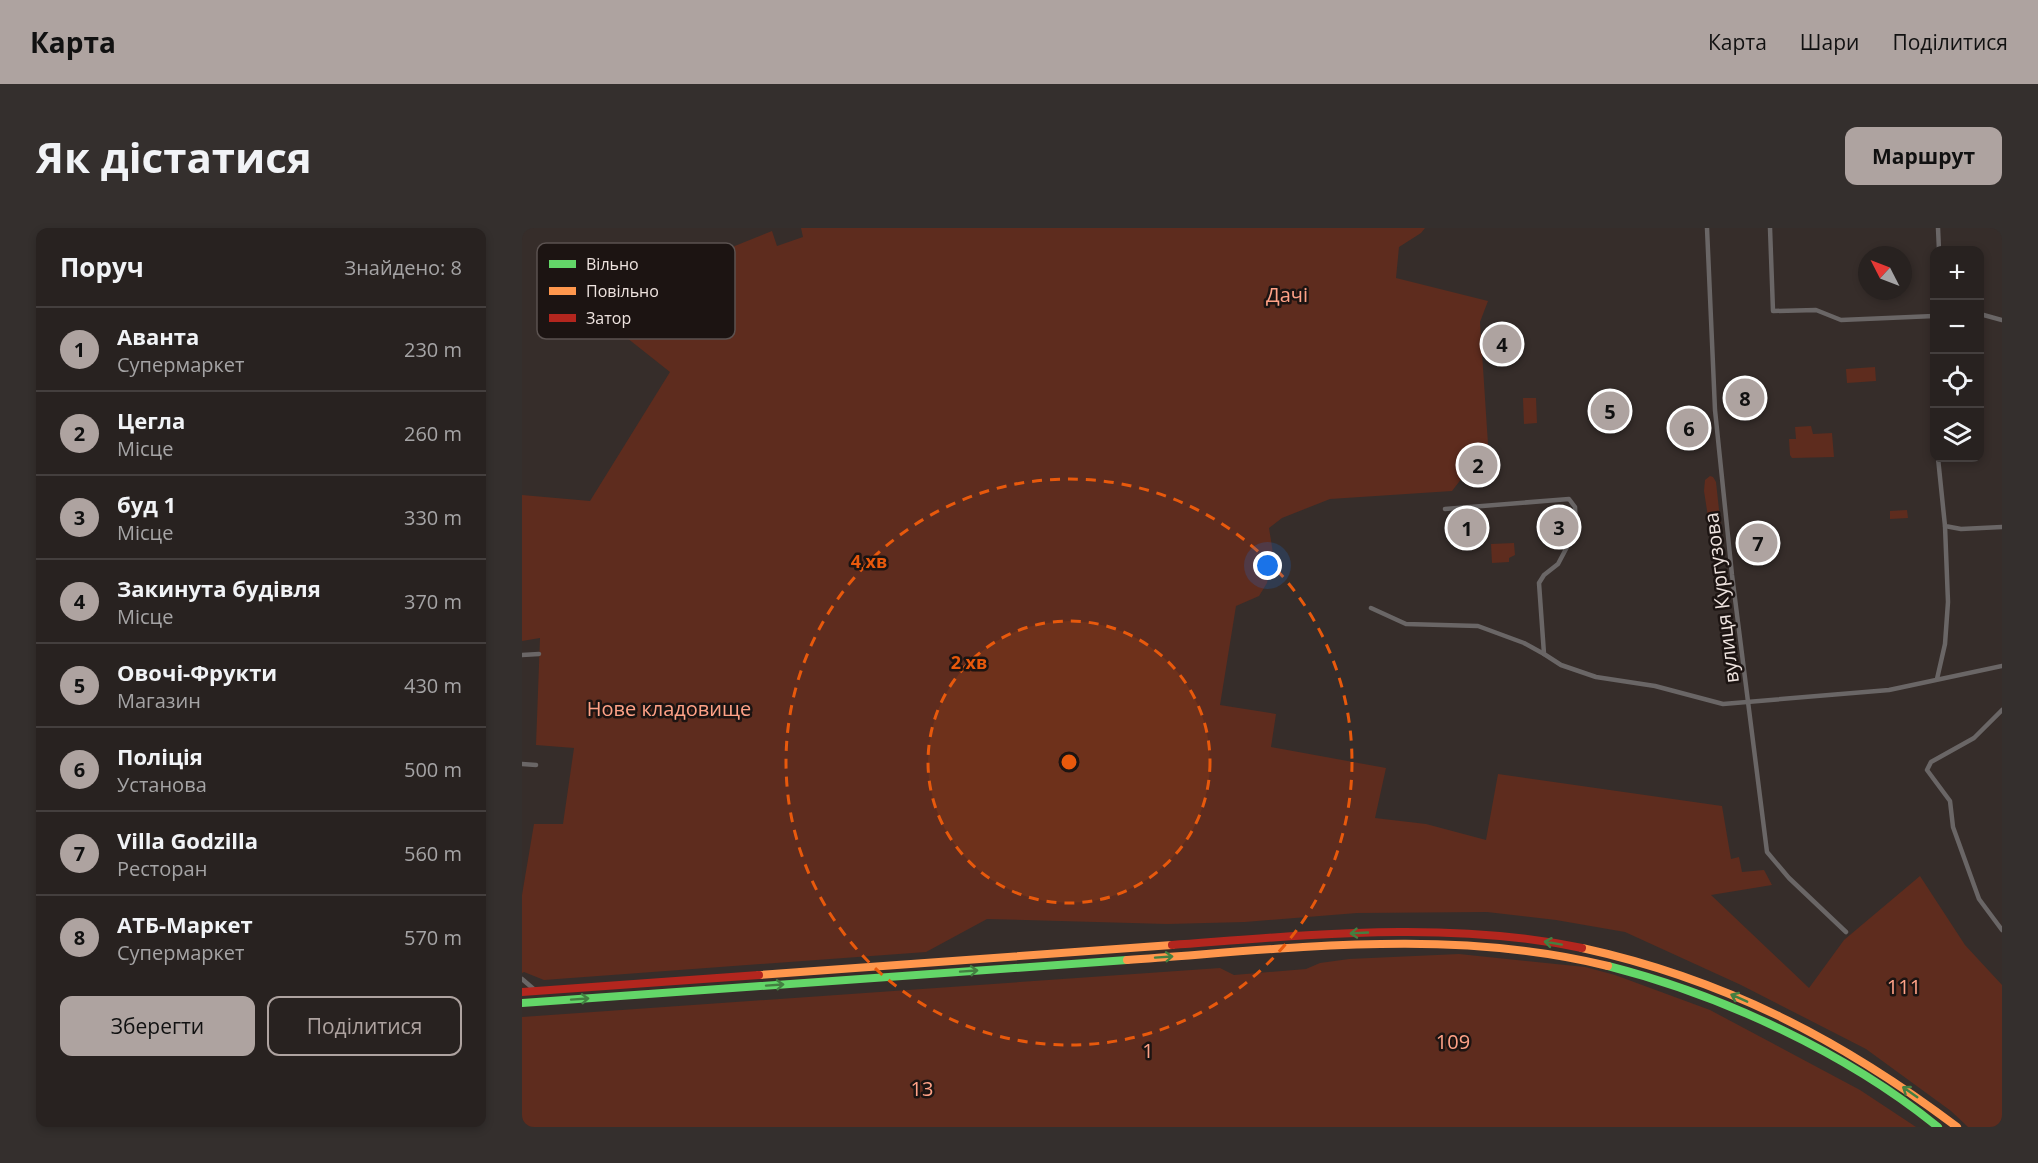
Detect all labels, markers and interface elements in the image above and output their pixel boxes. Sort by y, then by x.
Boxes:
text: Карта [30,23,116,61]
text: Карта [1708,28,1767,56]
text: Шари [1800,28,1859,56]
text: Поділитися [1892,28,2008,56]
button: Маршрут [1845,127,2002,185]
text: Як дістатися [36,128,312,185]
legend [537,243,735,339]
north arrow [1858,246,1912,300]
map controls [1930,246,1984,462]
button: + [1930,246,1984,300]
text: Поруч [60,249,144,285]
text: Вільно [586,253,639,275]
text: Знайдено: 8 [345,254,462,281]
text: Повільно [586,280,659,302]
park label: Дачі [1266,281,1308,308]
button: − [1930,300,1984,354]
text: Затор [586,307,631,329]
text: Аванта [117,321,199,351]
pin: 4 [1482,322,1522,366]
text: 1 [74,336,85,363]
text: 230 m [404,336,462,363]
text: Супермаркет [117,351,244,378]
button: locate [1930,354,1984,408]
pin: 8 [1726,376,1764,420]
pin: 5 [1590,388,1630,434]
text: Цегла [117,405,185,435]
pin: 6 [1670,406,1708,450]
button: layers [1930,408,1984,462]
text: 2 [74,420,85,447]
text: 260 m [404,420,462,447]
text: Місце [117,435,173,462]
pin: 2 [1458,442,1498,488]
text: буд 1 [117,489,176,519]
text: 3 [74,504,85,531]
text: 330 m [404,504,462,531]
pin: 3 [1540,504,1578,550]
pin: 1 [1448,506,1486,550]
street label: вулиця Кургузова [1697,511,1745,685]
text: Місце [117,519,173,546]
pin: 7 [1738,520,1778,566]
text: 4 хв [851,549,887,573]
your location [1253,551,1282,580]
text: Закинута будівля [117,573,321,603]
text: 4 [74,588,85,615]
text: 370 m [404,588,462,615]
text: Місце [117,603,173,630]
text: 2 хв [951,650,987,674]
text: Овочі-Фрукти [117,657,277,687]
text: 5 [74,672,85,699]
text: 430 m [404,672,462,699]
text: Магазин [117,687,201,714]
park label: Нове кладовище [587,695,751,722]
text: Поліція [117,741,203,771]
centre of rings [1059,752,1079,772]
text: 6 [74,756,85,783]
text: 500 m [404,756,462,783]
text: Установа [117,771,207,798]
text: Villa Godzilla [117,825,258,855]
text: 7 [74,840,85,867]
text: 560 m [404,840,462,867]
text: Ресторан [117,855,207,882]
text: АТБ-Маркет [117,909,253,939]
text: 8 [74,924,85,951]
text: 570 m [404,924,462,951]
one-way arrow [1349,927,1369,938]
one-way arrow [1544,937,1563,948]
text: Супермаркет [117,939,244,966]
one-way arrow [1153,952,1173,963]
one-way arrow [959,965,979,976]
park label: 111 [1887,973,1921,1000]
one-way arrow [764,979,784,990]
one-way arrow [1731,992,1749,1004]
one-way arrow [570,993,590,1004]
button: Зберегти [60,996,255,1056]
button: Поділитися [267,996,462,1056]
park label: 109 [1436,1028,1470,1055]
park label: 1 [1142,1037,1154,1064]
park label: 13 [911,1075,933,1102]
one-way arrow [1902,1086,1918,1098]

